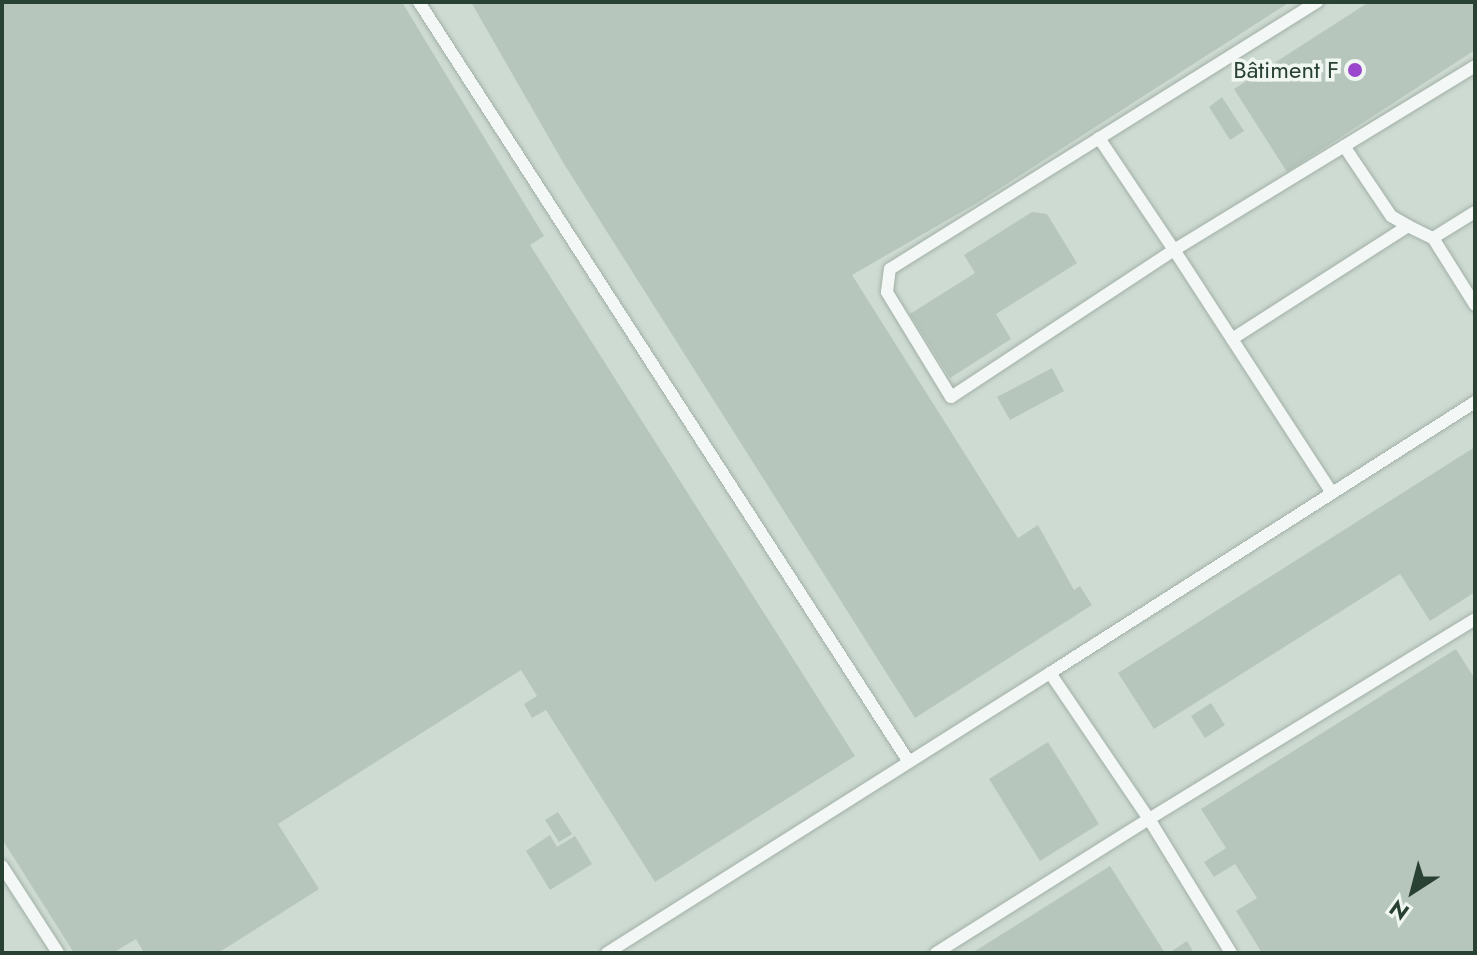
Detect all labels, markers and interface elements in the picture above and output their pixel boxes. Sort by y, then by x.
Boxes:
place label: Bâtiment F [1233,56,1339,84]
marker: Bâtiment F [1346,61,1364,79]
north arrow [1373,851,1453,931]
text: N [1382,892,1415,928]

